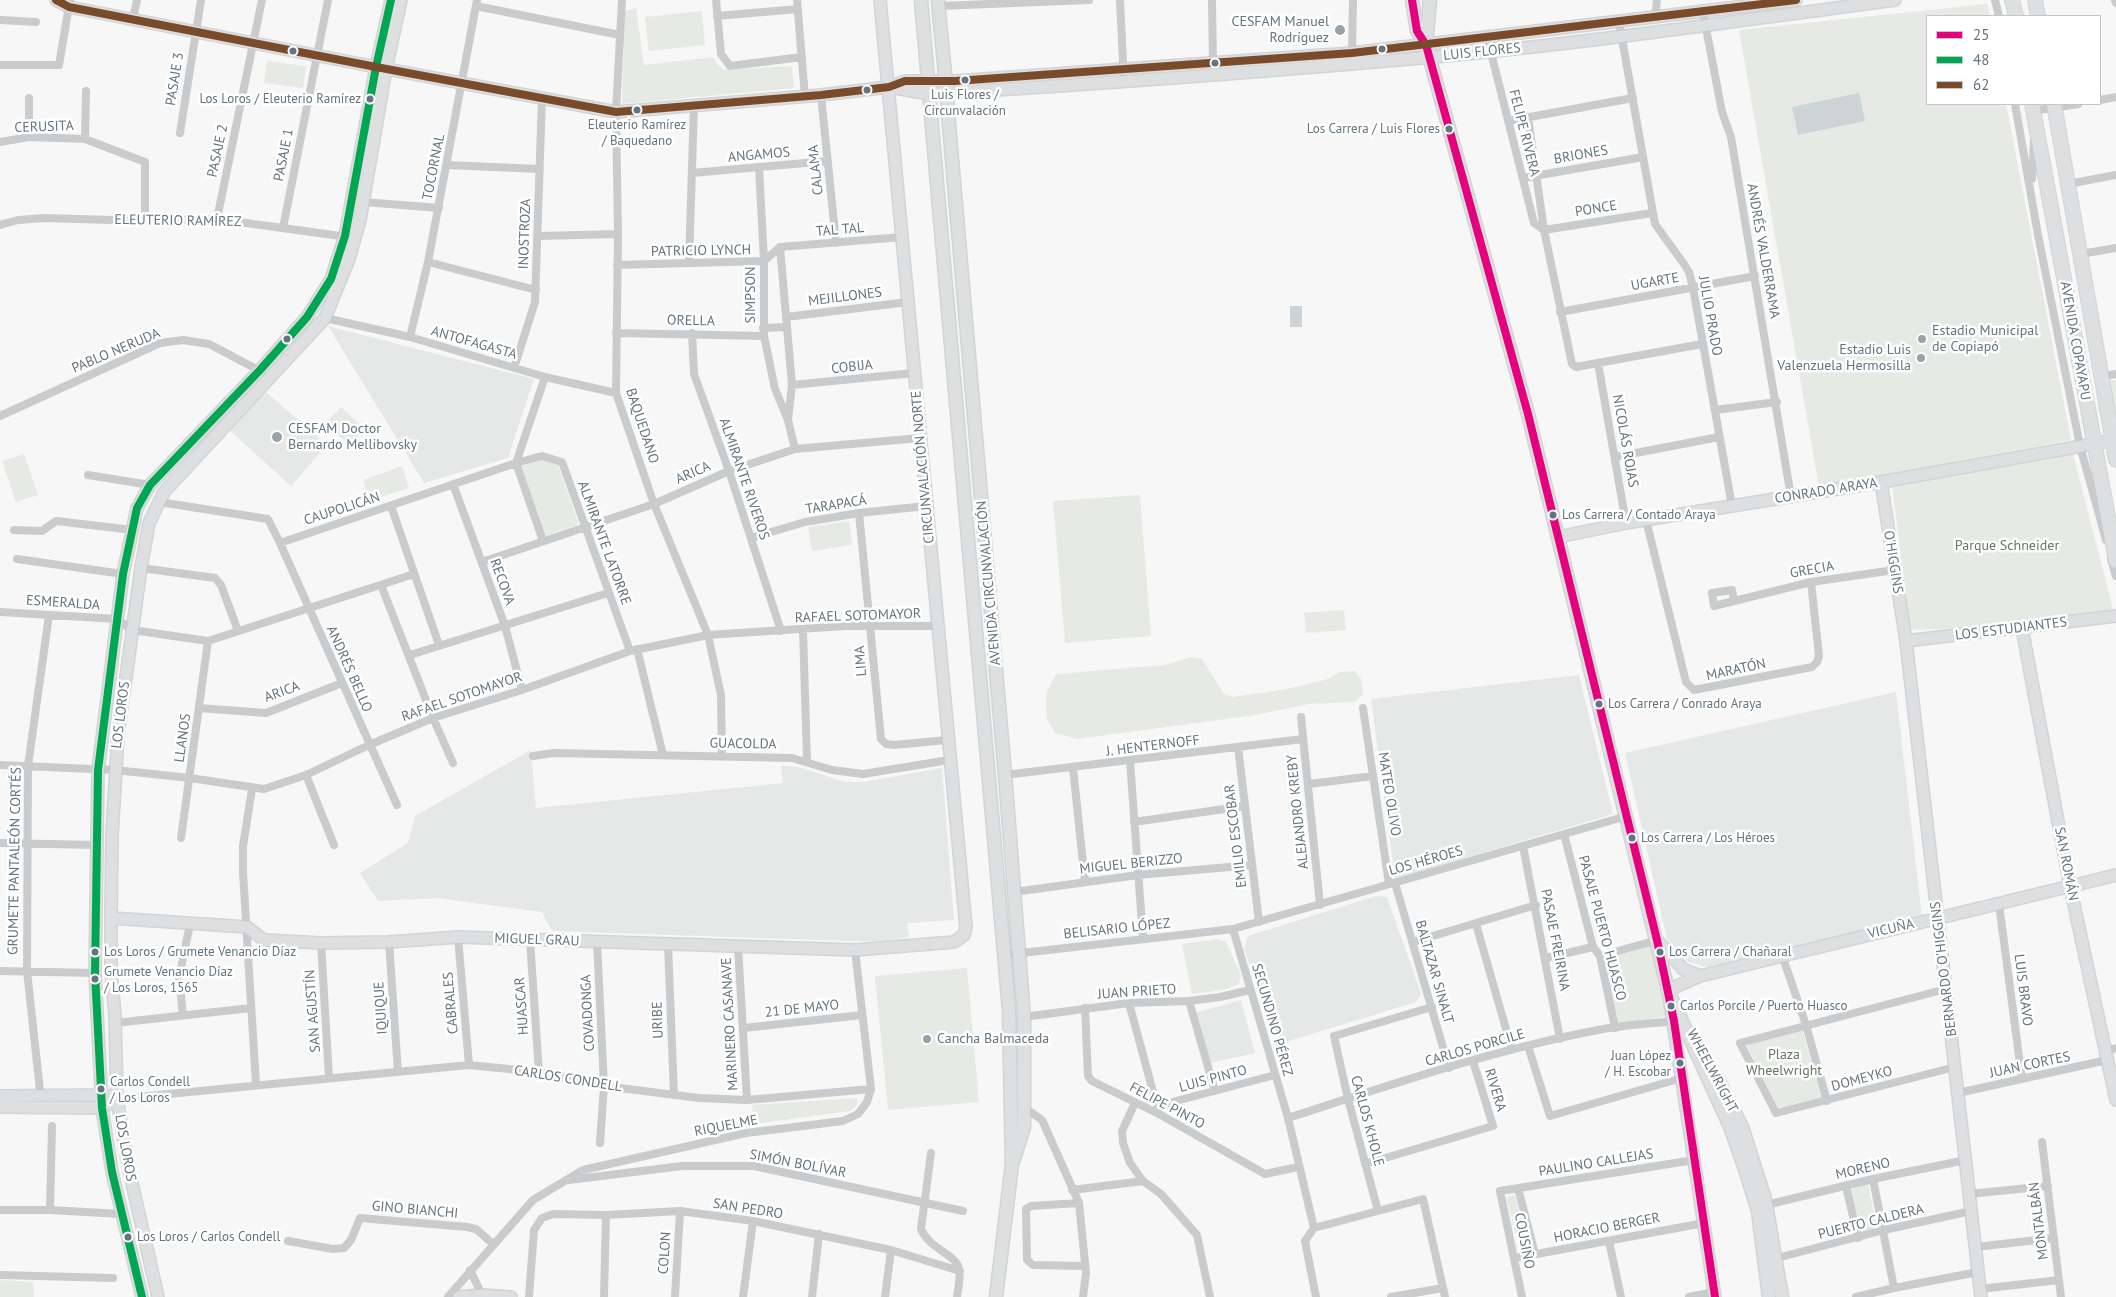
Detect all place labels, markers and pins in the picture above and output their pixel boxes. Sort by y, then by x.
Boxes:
place label: CESFAM Manuel Rodríguez [1231,14,1329,46]
marker: CESFAM Manuel Rodríguez [1333,23,1347,37]
unlabelled marker [1377,44,1387,54]
unlabelled marker [288,46,298,56]
unlabelled marker [1210,58,1220,68]
marker: Luis Flores / Circunvalación [960,75,970,85]
unlabelled marker [862,85,872,95]
place label: Luis Flores / Circunvalación [924,87,1006,118]
place label: Los Loros / Eleuterio Ramírez [199,91,361,107]
marker: Los Loros / Eleuterio Ramírez [365,94,375,104]
marker: Eleuterio Ramírez / Baquedano [632,105,642,115]
place label: Eleuterio Ramírez / Baquedano [588,117,686,148]
place label: Los Carrera / Luis Flores [1307,121,1440,137]
marker: Los Carrera / Luis Flores [1444,124,1454,134]
place label: Estadio Municipal de Copiapó [1932,323,2038,356]
marker: Estadio Municipal de Copiapó [1916,333,1928,345]
unlabelled marker [282,334,292,344]
place label: Estadio Luis Valenzuela Hermosilla [1777,342,1911,374]
marker: Estadio Luis Valenzuela Hermosilla [1915,352,1927,364]
place label: CESFAM Doctor Bernardo Mellibovsky [288,421,417,454]
marker: CESFAM Doctor Bernardo Mellibovsky [270,430,284,444]
place label: Los Carrera / Contado Araya [1562,507,1716,523]
marker: Los Carrera / Contado Araya [1548,510,1558,520]
place label: Los Carrera / Conrado Araya [1608,696,1762,712]
marker: Los Carrera / Conrado Araya [1594,699,1604,709]
place label: Los Carrera / Los Héroes [1641,830,1775,846]
marker: Los Carrera / Los Héroes [1627,833,1637,843]
place label: Los Loros / Grumete Venancio Díaz [104,944,296,960]
place label: Los Carrera / Chañaral [1669,944,1792,960]
marker: Los Loros / Grumete Venancio Díaz [90,947,100,957]
marker: Los Carrera / Chañaral [1655,947,1665,957]
place label: Grumete Venancio Díaz / Los Loros, 1565 [104,964,233,995]
marker: Grumete Venancio Díaz / Los Loros, 1565 [90,974,100,984]
place label: Carlos Porcile / Puerto Huasco [1680,998,1847,1014]
marker: Carlos Porcile / Puerto Huasco [1666,1001,1676,1011]
place label: Cancha Balmaceda [937,1031,1049,1047]
marker: Cancha Balmaceda [921,1033,933,1045]
place label: Juan López / H. Escobar [1605,1048,1671,1079]
marker: Juan López / H. Escobar [1675,1058,1685,1068]
place label: Carlos Condell / Los Loros [110,1074,190,1105]
marker: Carlos Condell / Los Loros [96,1084,106,1094]
place label: Los Loros / Carlos Condell [137,1229,280,1245]
marker: Los Loros / Carlos Condell [123,1232,133,1242]

